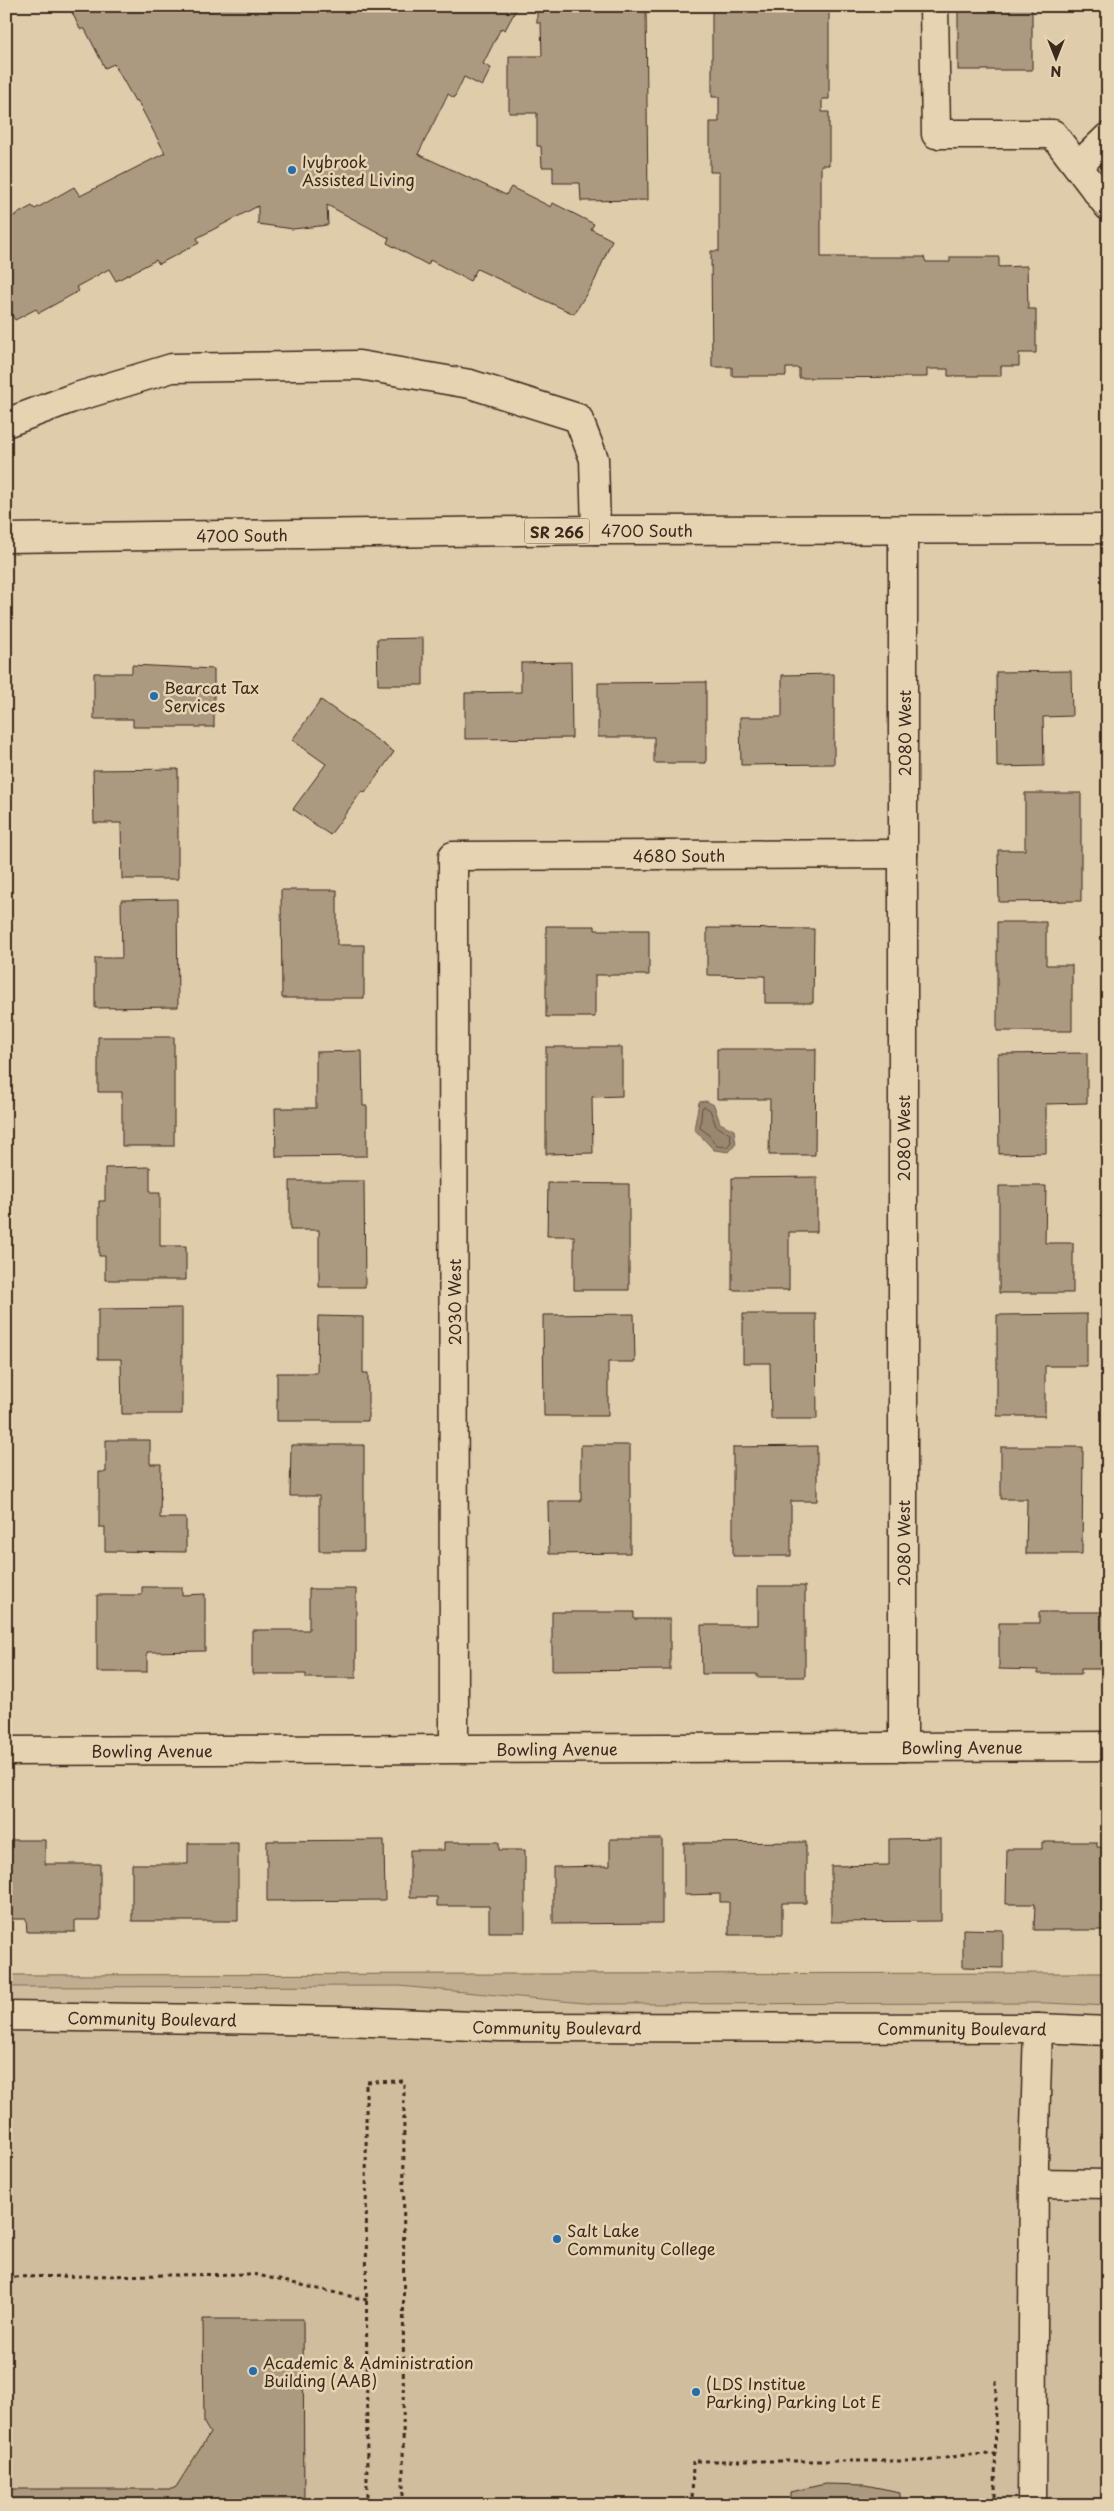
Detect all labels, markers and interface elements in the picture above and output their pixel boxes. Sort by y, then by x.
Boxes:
north arrow [1032,32,1082,82]
text: N [1050,61,1062,82]
place label: Ivybrook Assisted Living [302,149,415,191]
marker: Ivybrook Assisted Living [286,164,298,176]
road number: SR 266 [524,518,590,544]
street label: 4700 South [601,518,693,542]
street label: 4700 South [196,522,288,547]
place label: Bearcat Tax Services [164,675,259,717]
marker: Bearcat Tax Services [148,690,160,702]
street label: 2080 West [892,690,916,776]
street label: 4680 South [633,843,725,867]
street label: 2080 West [891,1095,915,1181]
street label: 2030 West [442,1259,466,1345]
street label: 2080 West [891,1500,915,1586]
street label: Bowling Avenue [901,1734,1023,1759]
street label: Bowling Avenue [496,1736,618,1761]
street label: Bowling Avenue [91,1738,213,1763]
street label: Community Boulevard [67,2005,237,2031]
street label: Community Boulevard [472,2014,642,2039]
street label: Community Boulevard [877,2016,1047,2040]
place label: Salt Lake Community College [567,2218,716,2260]
marker: Salt Lake Community College [551,2233,563,2245]
place label: Academic & Administration Building (AAB) [263,2350,474,2392]
marker: Academic & Administration Building (AAB) [247,2365,259,2377]
place label: (LDS Institue Parking) Parking Lot E [706,2371,881,2413]
marker: (LDS Institue Parking) Parking Lot E [690,2386,702,2398]

